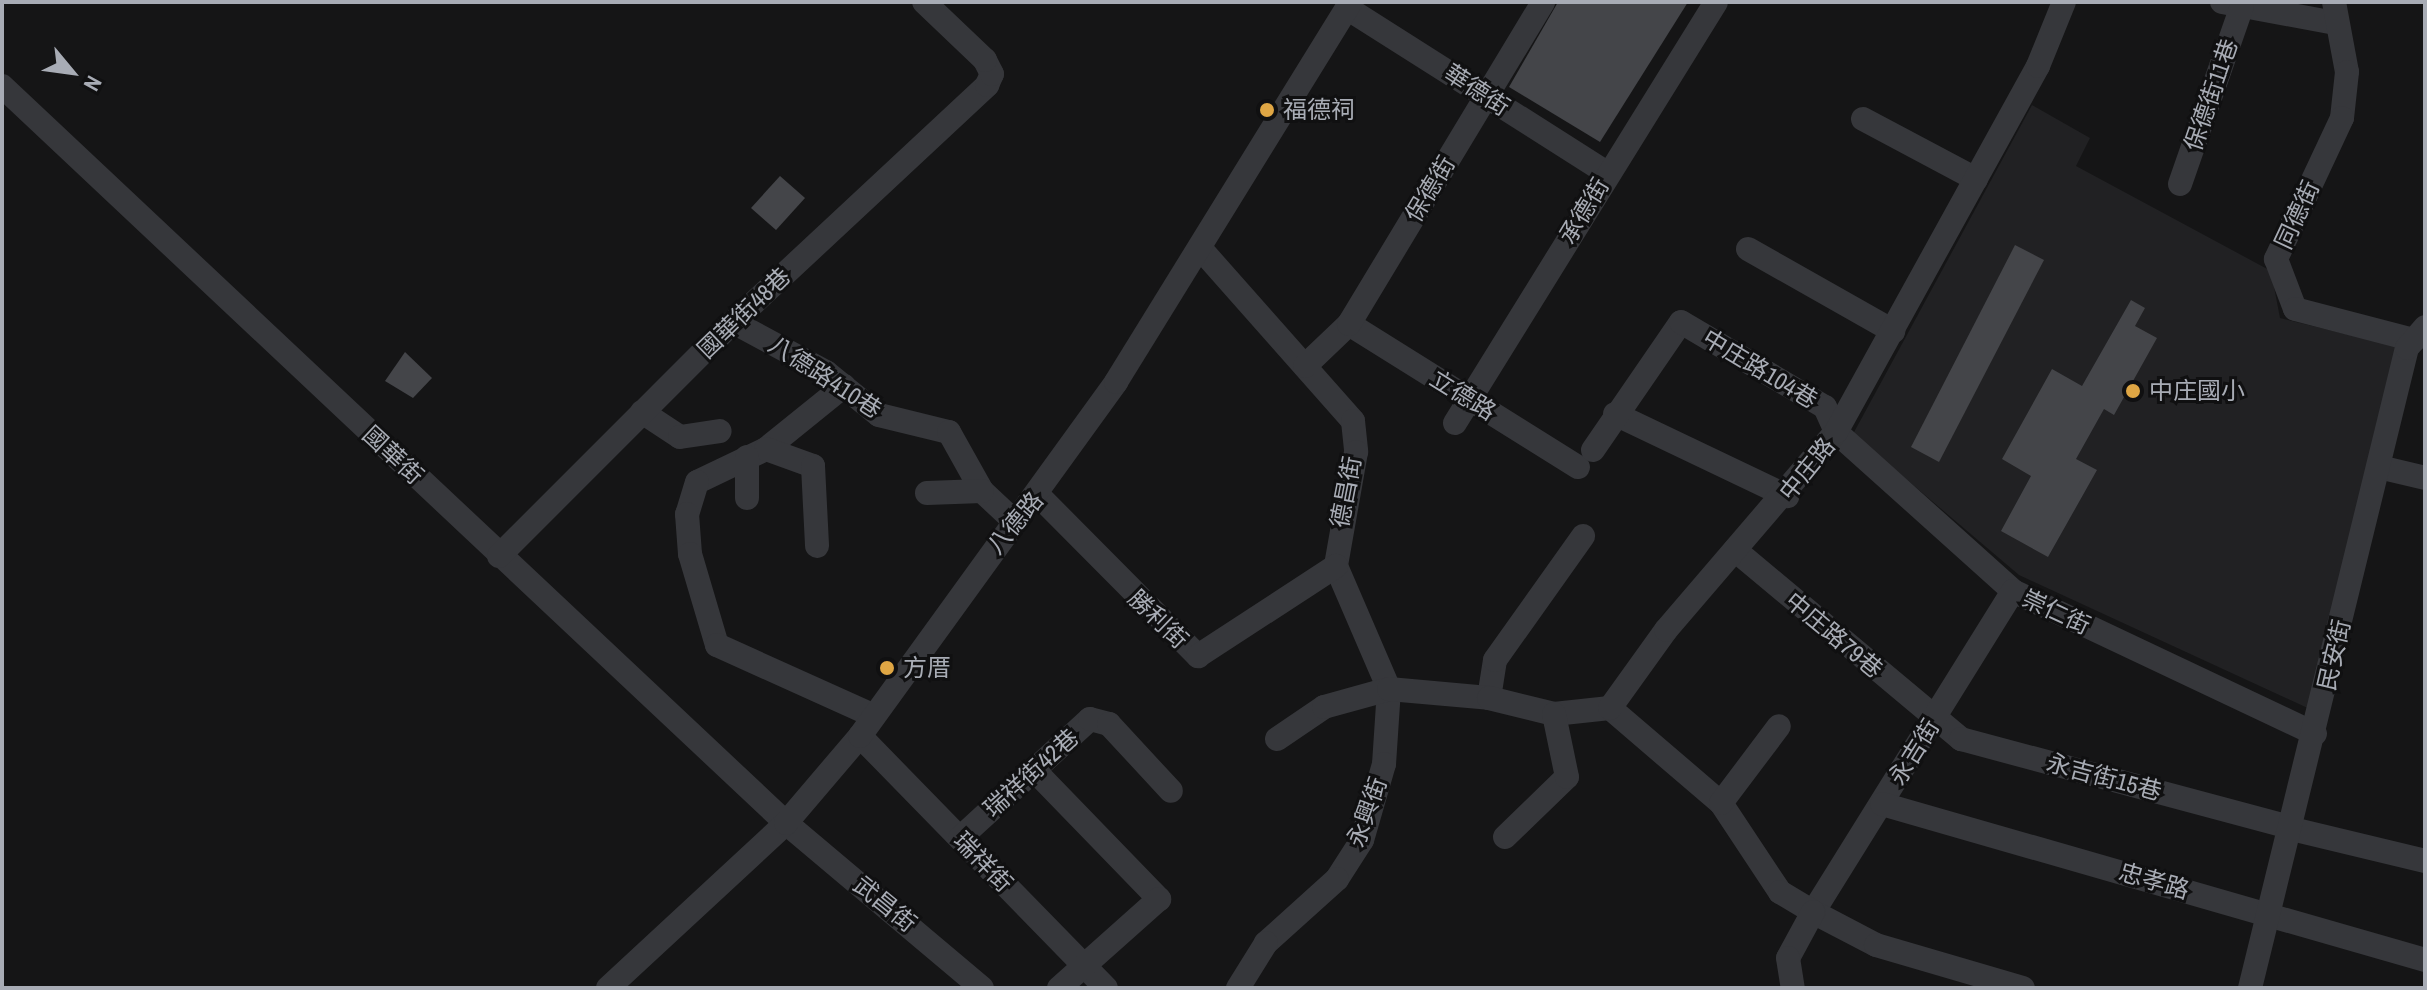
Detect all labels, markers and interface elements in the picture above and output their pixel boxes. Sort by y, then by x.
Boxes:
north arrow [32,32,112,112]
street label: 保德街11巷 [2178,35,2244,155]
street label: 華德街 [1439,58,1515,122]
text: N [77,71,109,97]
place label: 福德祠 [1283,96,1355,124]
marker: 福德祠 [1258,101,1276,119]
street label: 保德街 [1399,151,1461,227]
street label: 承德街 [1553,173,1615,249]
street label: 同德街 [2269,176,2325,254]
street label: 國華街48巷 [692,262,796,364]
street label: 中庄路104巷 [1697,323,1823,415]
street label: 八德路410巷 [763,330,887,424]
street label: 立德路 [1425,364,1501,426]
place label: 中庄國小 [2149,377,2245,405]
marker: 中庄國小 [2124,382,2142,400]
street label: 國華街 [357,420,429,490]
street label: 中庄路 [1773,432,1841,506]
street label: 德昌街 [1325,454,1367,530]
street label: 八德路 [981,486,1049,560]
street label: 勝利街 [1122,584,1194,654]
street label: 崇仁街 [2017,584,2095,640]
street label: 中庄路79巷 [1780,586,1888,684]
street label: 民安街 [2312,617,2356,693]
place label: 方厝 [903,654,951,682]
marker: 方厝 [878,659,896,677]
street label: 永吉街 [1883,714,1945,790]
street label: 瑞祥街42巷 [978,723,1084,823]
street label: 永吉街15巷 [2043,748,2165,806]
street label: 永興街 [1341,773,1393,851]
street label: 瑞祥街 [948,826,1018,898]
street label: 忠孝路 [2115,857,2193,905]
street label: 武昌街 [848,870,922,938]

